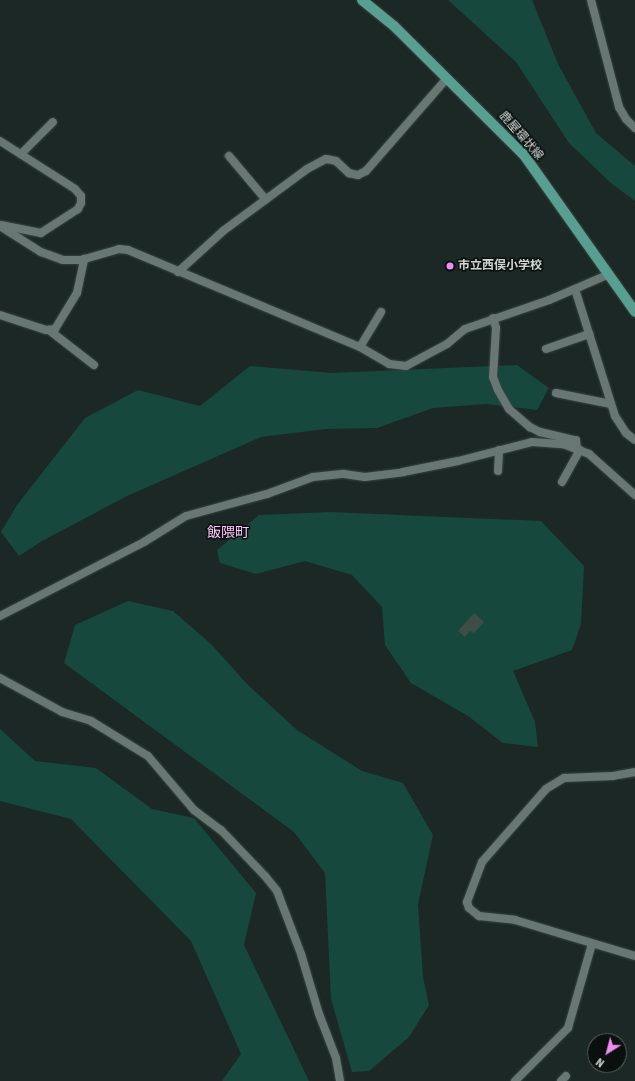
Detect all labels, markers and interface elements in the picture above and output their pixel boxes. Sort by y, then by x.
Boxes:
street label: 鹿屋環状線 [496,109,546,163]
place label: 市立西俣小学校 [458,259,542,273]
marker: 市立西俣小学校 [445,261,455,271]
district label: 飯隈町 [207,525,249,541]
north arrow [587,1033,627,1073]
text: N [593,1054,608,1071]

